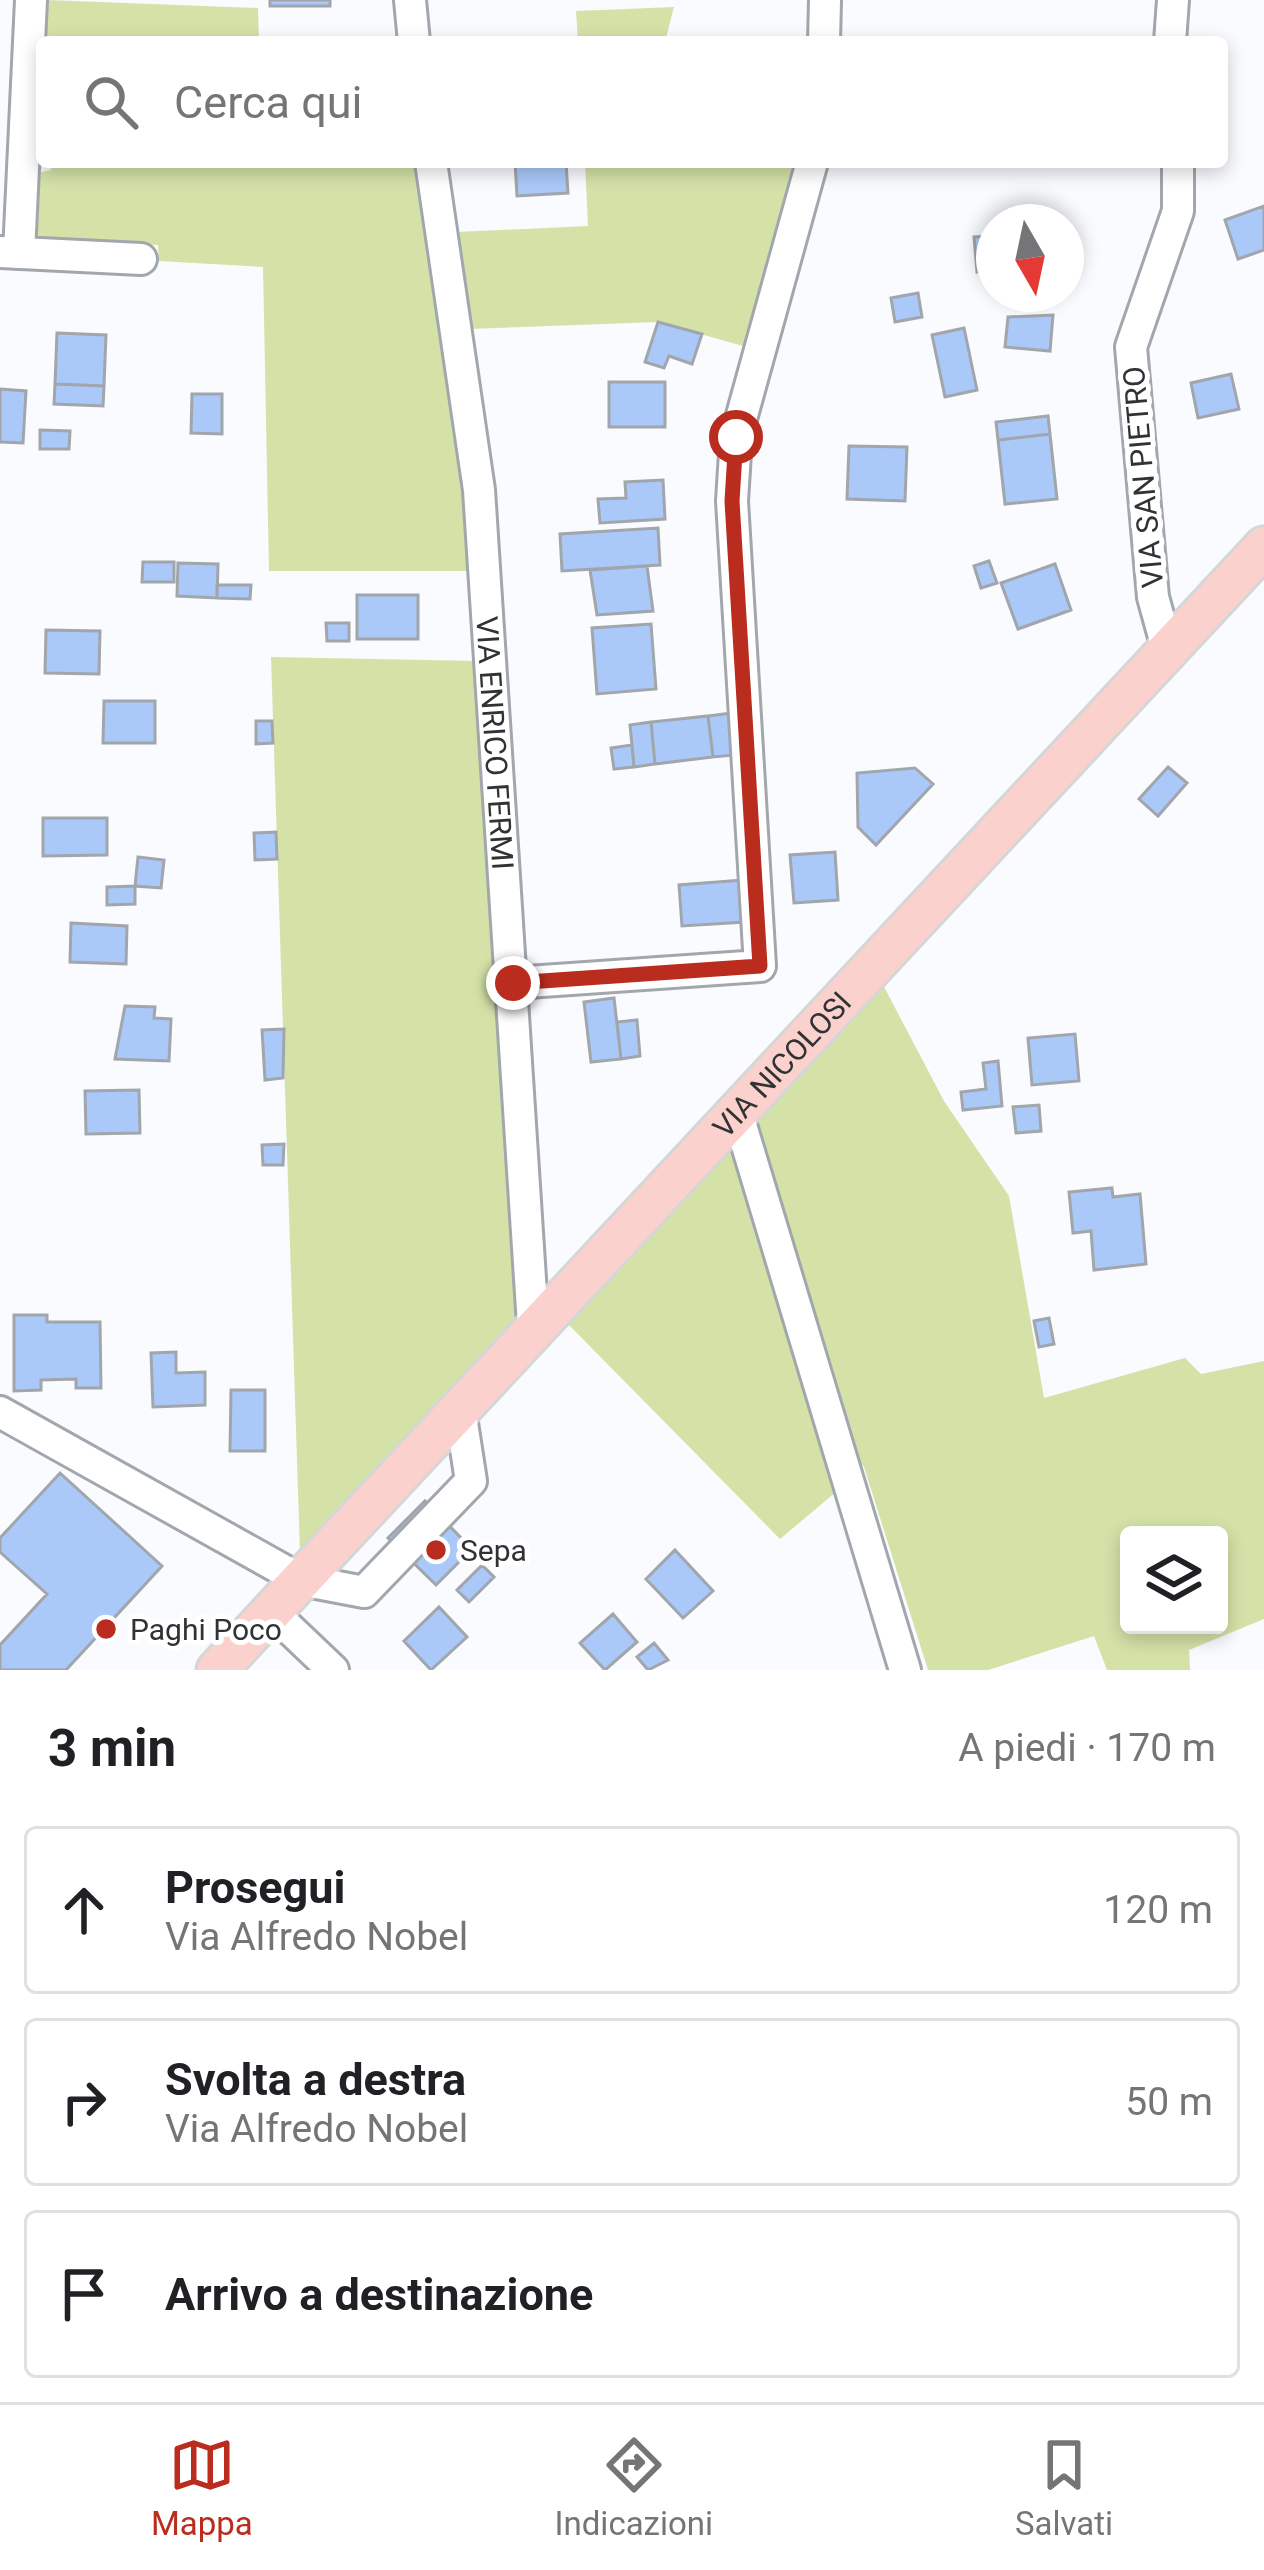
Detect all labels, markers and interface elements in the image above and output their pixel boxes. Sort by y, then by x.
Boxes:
search box [36,36,1228,168]
icon: search [78,69,144,135]
text: Cerca qui [174,76,363,129]
north arrow [976,204,1084,312]
street label: VIA SAN PIETRO [1116,365,1170,589]
route start [709,410,763,464]
street label: VIA ENRICO FERMI [470,615,521,871]
route end [486,956,540,1010]
street label: VIA NICOLOSI [705,984,858,1144]
map controls [1120,1526,1228,1634]
button: layers [1120,1526,1228,1634]
place label: Sepa [460,1533,527,1568]
marker: Sepa [423,1537,449,1563]
place label: Paghi Poco [130,1612,282,1647]
marker: Paghi Poco [93,1616,119,1642]
text: 3 min [48,1719,176,1778]
text: A piedi · 170 m [958,1725,1216,1771]
text: Prosegui [165,1861,345,1914]
icon: ahead [51,1877,117,1943]
text: 120 m [1103,1887,1213,1933]
text: Via Alfredo Nobel [165,1914,468,1960]
text: Svolta a destra [165,2053,466,2106]
icon: right [51,2069,117,2135]
text: 50 m [1125,2079,1213,2125]
text: Via Alfredo Nobel [165,2106,468,2152]
icon: arrive [51,2261,117,2327]
text: Arrivo a destinazione [165,2268,593,2321]
tab: Mappa [151,2432,253,2543]
tab: Indicazioni [555,2432,713,2543]
tab: Salvati [1015,2432,1113,2543]

